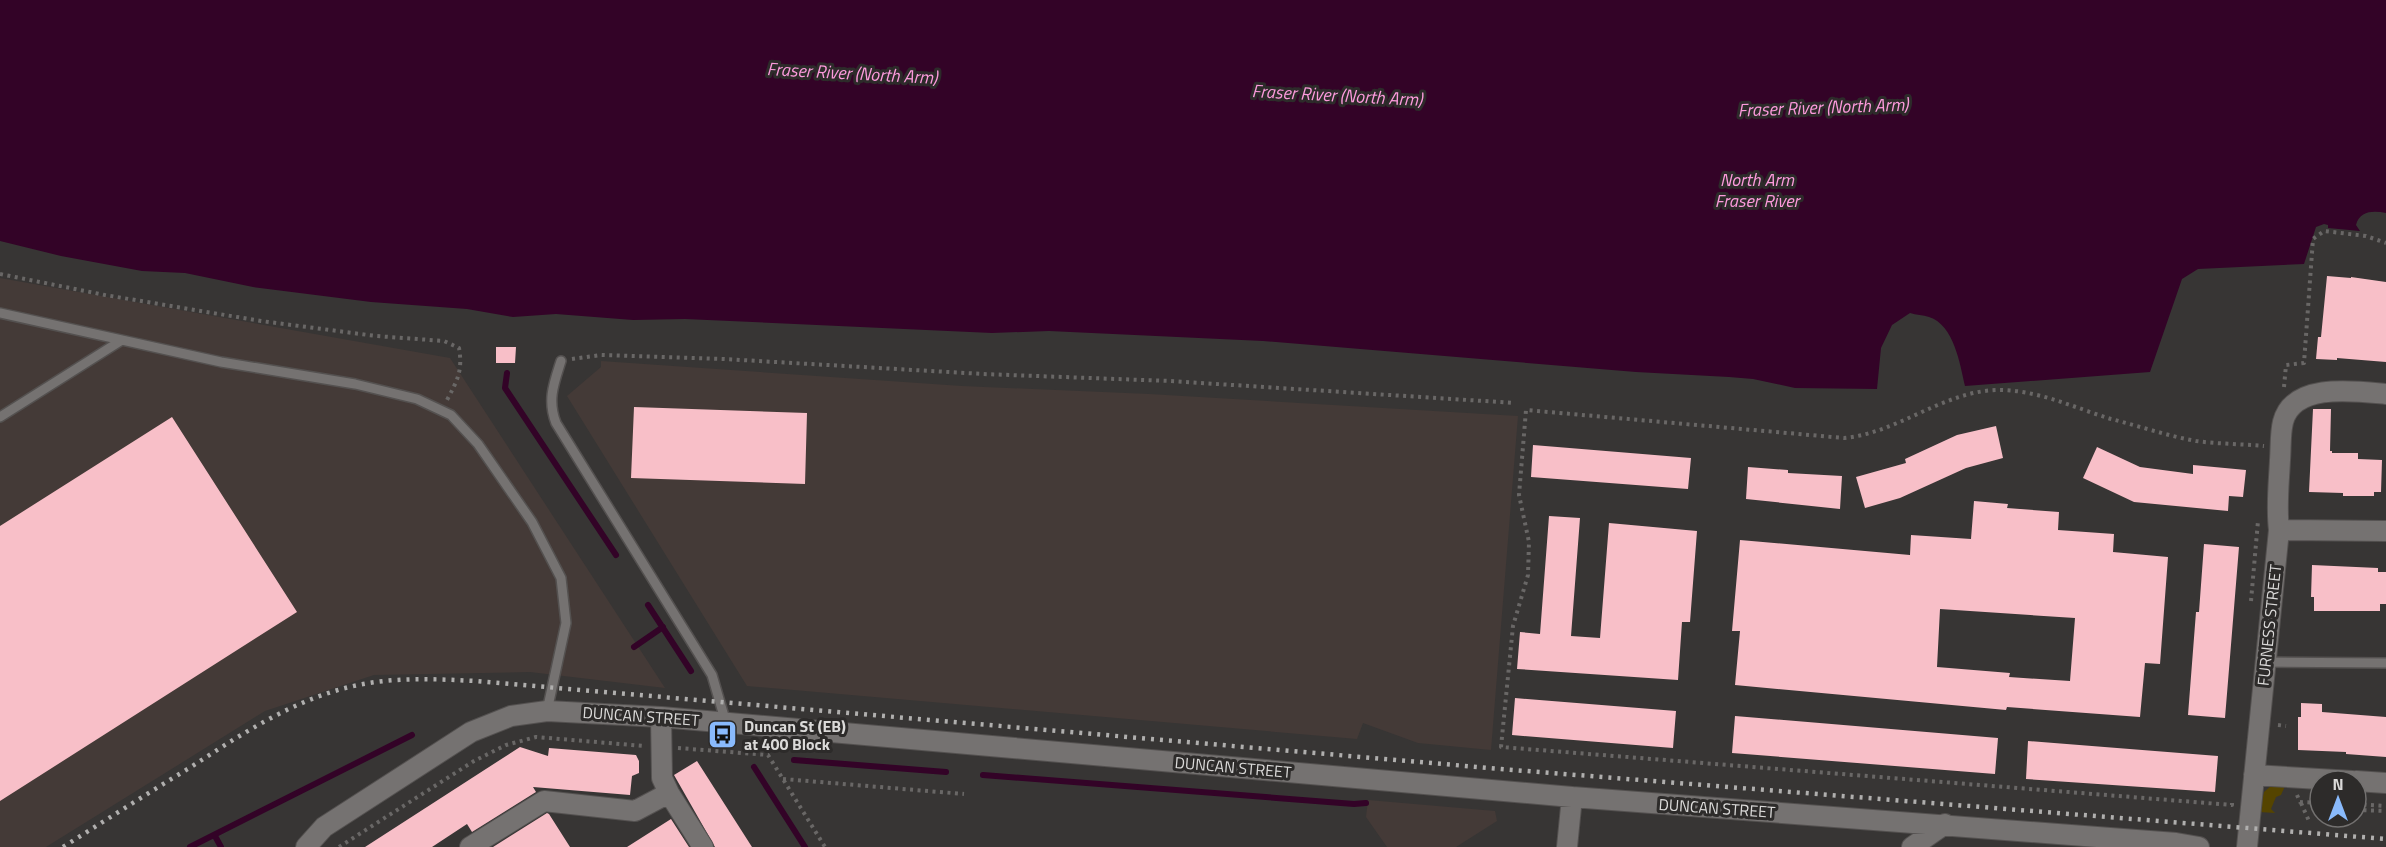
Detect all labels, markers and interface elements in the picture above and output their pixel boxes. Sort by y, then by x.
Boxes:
water label: Fraser River (North Arm) [766,55,940,91]
water label: Fraser River (North Arm) [1251,77,1425,113]
water label: Fraser River (North Arm) [1737,90,1911,123]
water label: North Arm Fraser River [1715,166,1802,214]
street label: FURNESS STREET [2251,562,2287,687]
street label: DUNCAN STREET [582,700,701,732]
place label: Duncan St (EB) at 400 Block [744,714,846,756]
bus stop icon: Duncan St (EB) at 400 Block [707,719,739,751]
street label: DUNCAN STREET [1174,750,1293,784]
north arrow [2308,769,2368,829]
text: N [2332,772,2344,796]
street label: DUNCAN STREET [1658,792,1777,824]

